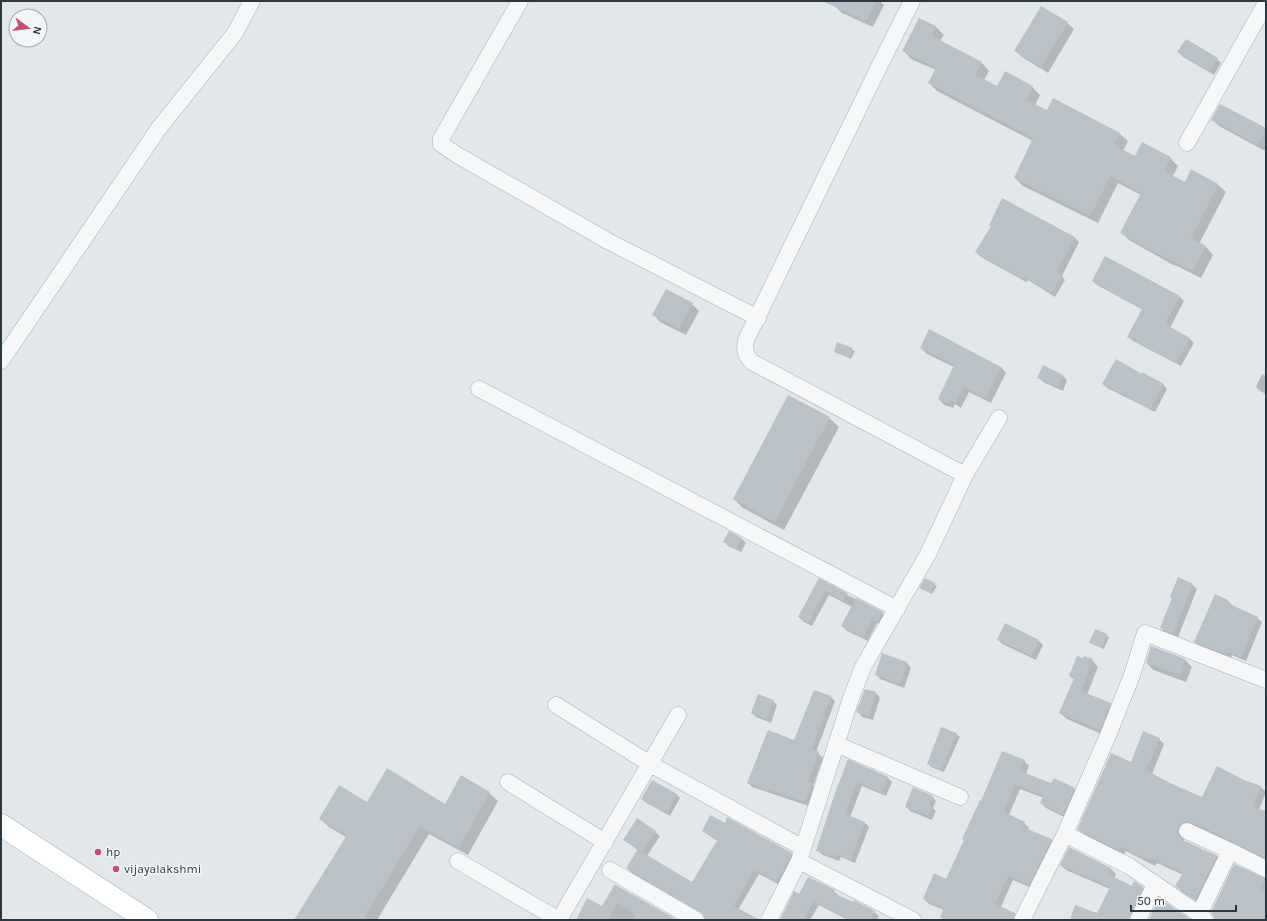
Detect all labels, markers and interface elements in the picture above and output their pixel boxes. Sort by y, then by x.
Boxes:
north arrow [8,8,48,48]
text: N [30,25,44,36]
place label: hp [106,845,120,859]
marker: hp [93,847,103,857]
place label: vijayalakshmi [124,862,201,876]
marker: vijayalakshmi [111,864,121,874]
scale bar [1131,887,1236,913]
text: 50 m [1137,894,1165,908]

